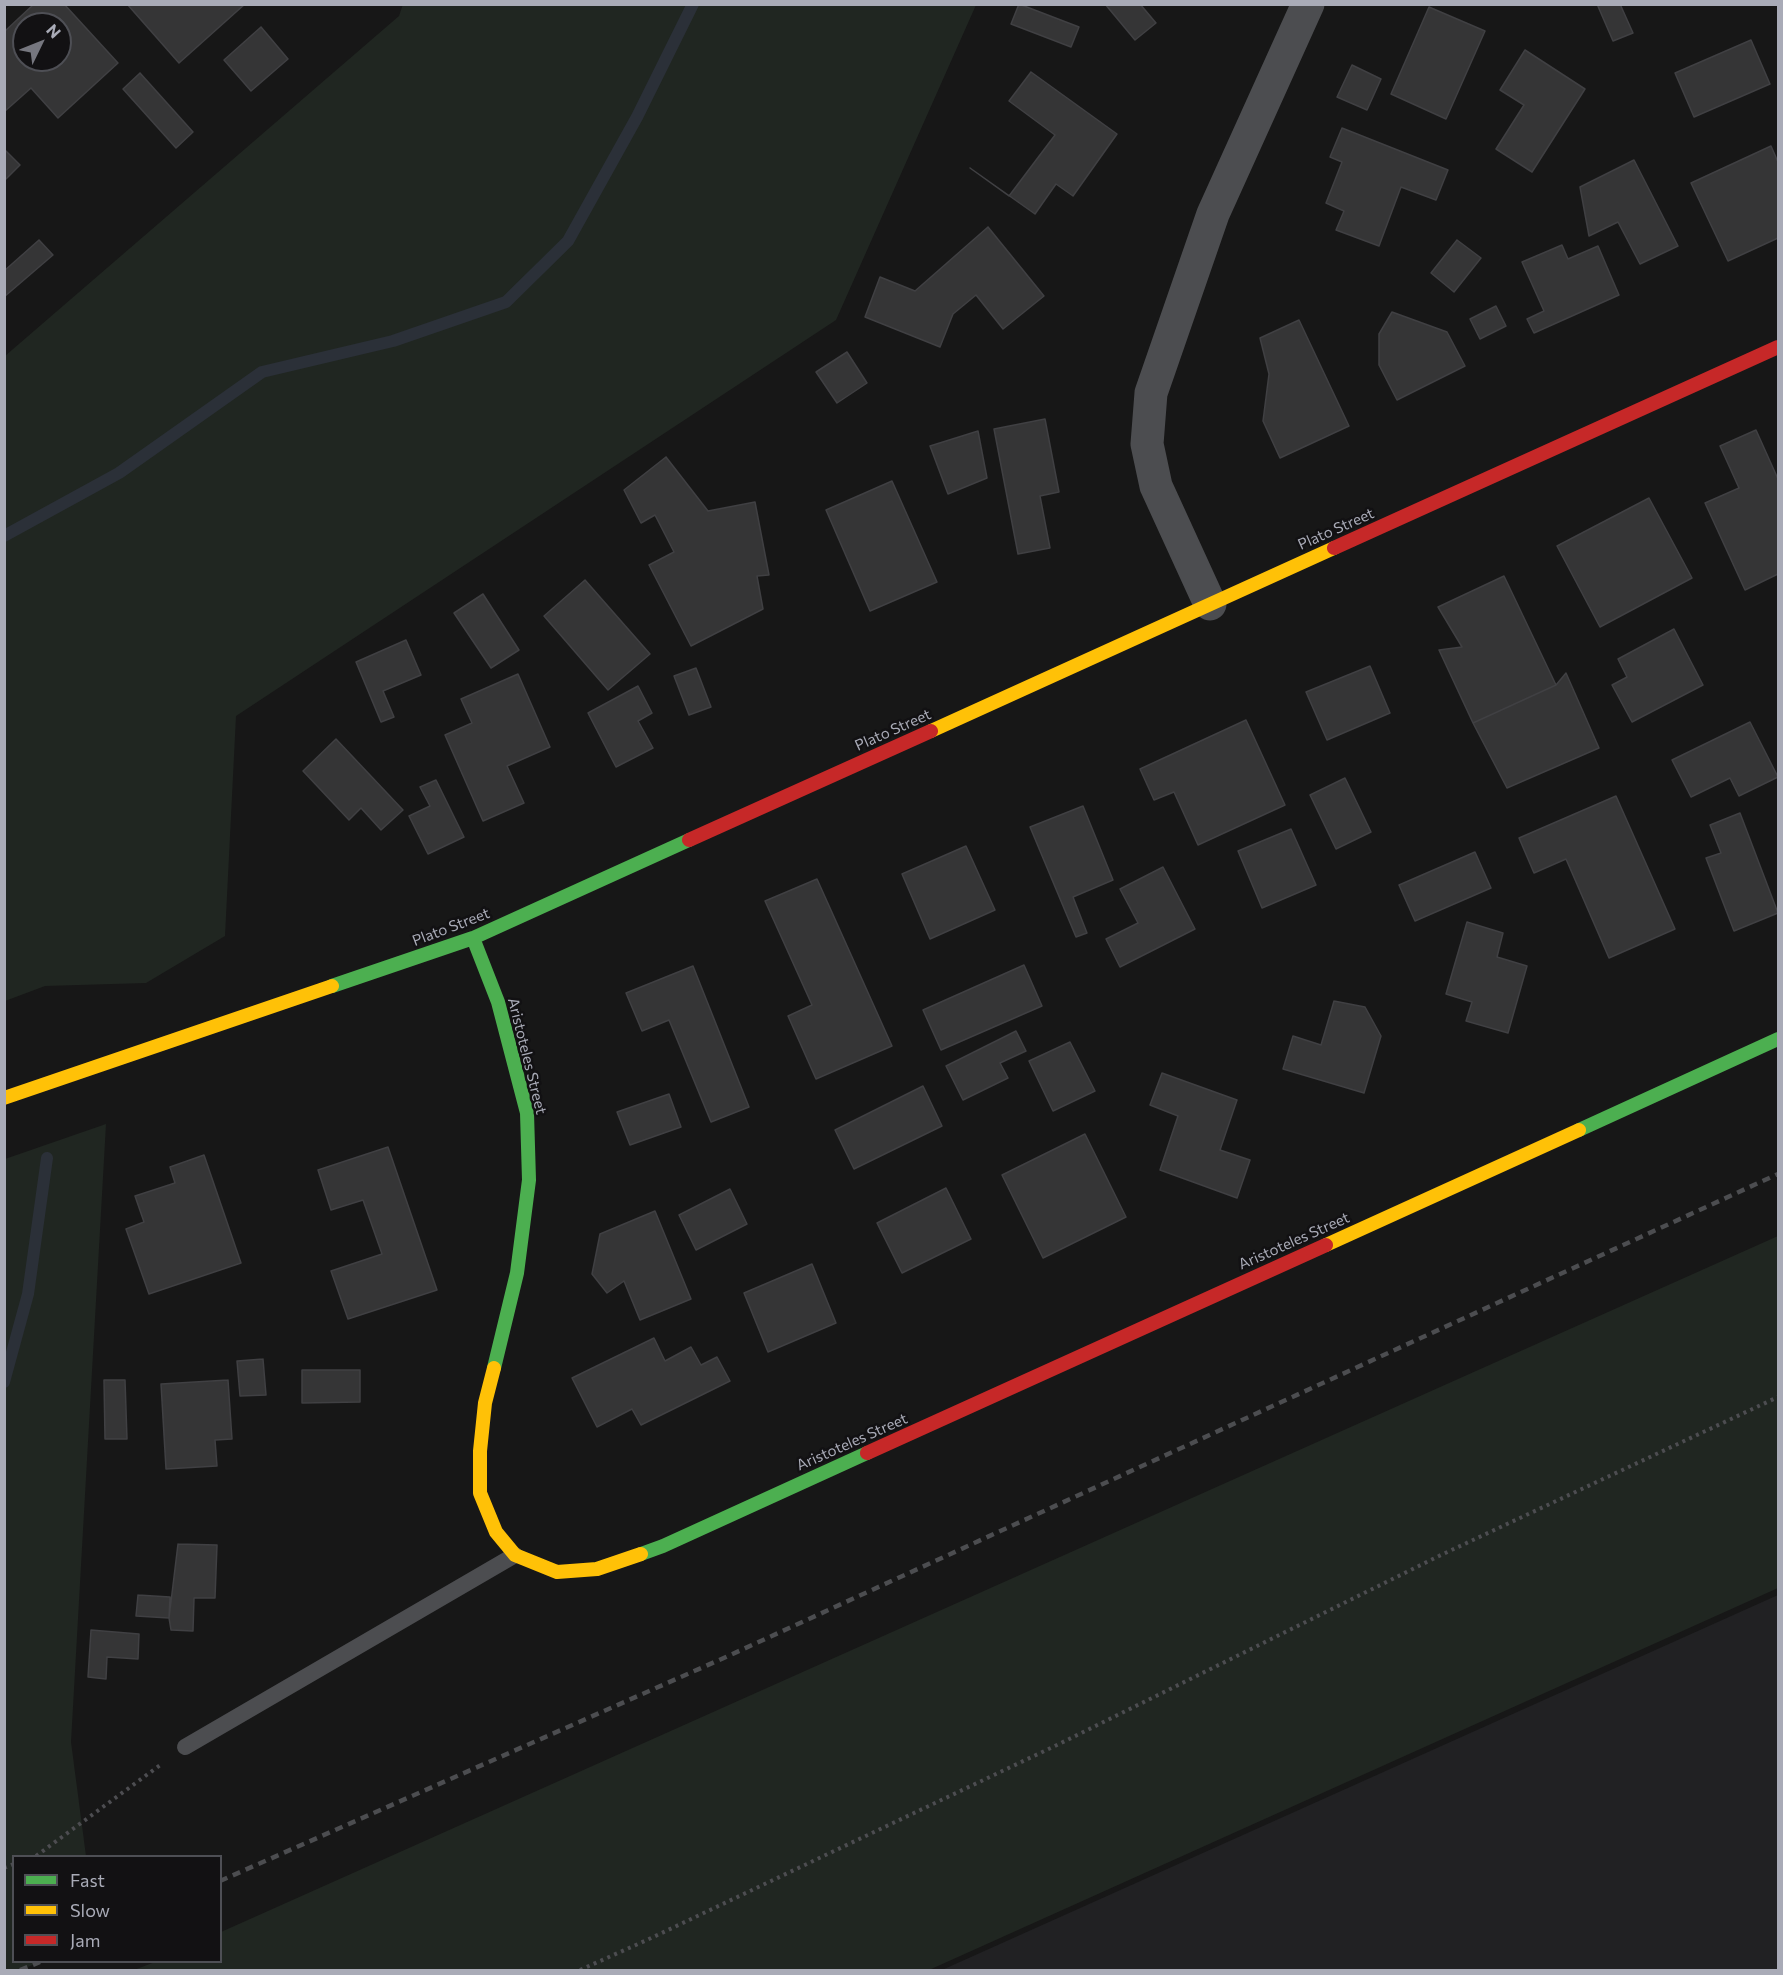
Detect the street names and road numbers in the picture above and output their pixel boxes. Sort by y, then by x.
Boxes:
street label: Plato Street [1295,504,1377,554]
street label: Plato Street [852,705,934,755]
street label: Plato Street [410,904,492,950]
street label: Aristoteles Street [504,996,550,1116]
street label: Aristoteles Street [1236,1208,1352,1274]
street label: Aristoteles Street [794,1409,910,1475]

